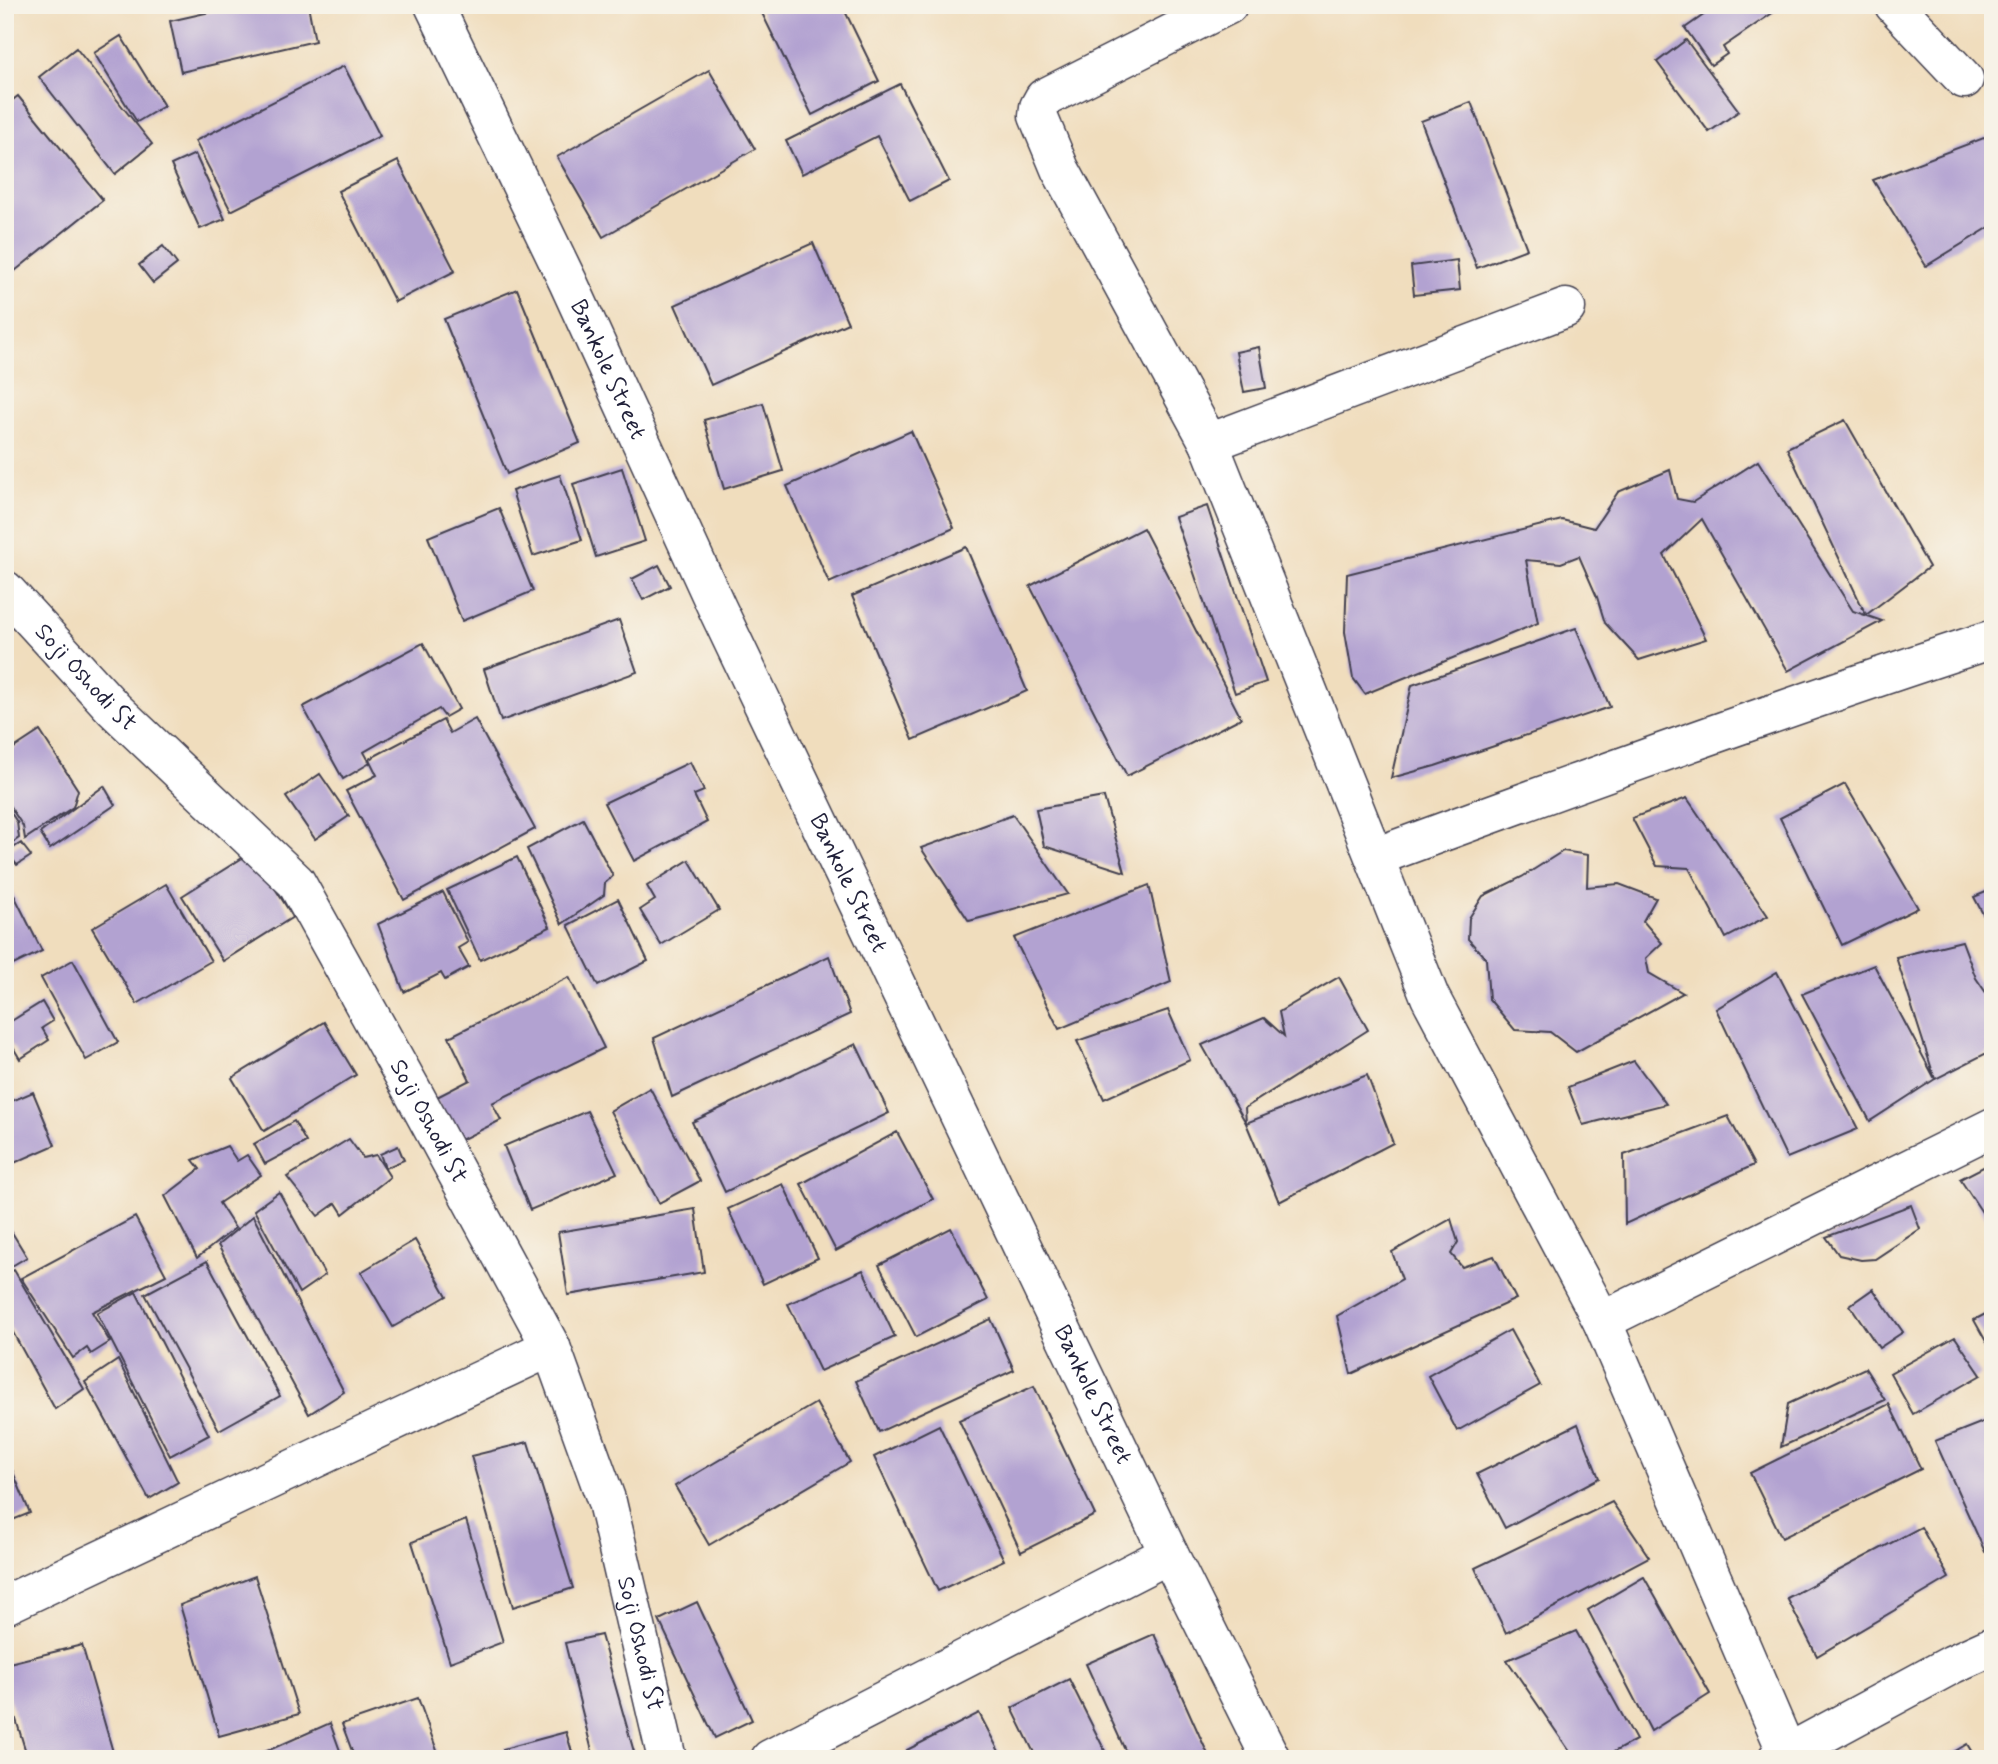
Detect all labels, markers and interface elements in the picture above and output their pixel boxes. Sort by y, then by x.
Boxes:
street label: Bankole Street [563,295,653,444]
street label: Soji Oshodi St [28,617,144,738]
street label: Bankole Street [802,808,895,958]
street label: Soji Oshodi St [382,1054,475,1189]
street label: Bankole Street [1046,1320,1139,1469]
street label: Soji Oshodi St [609,1573,671,1714]

